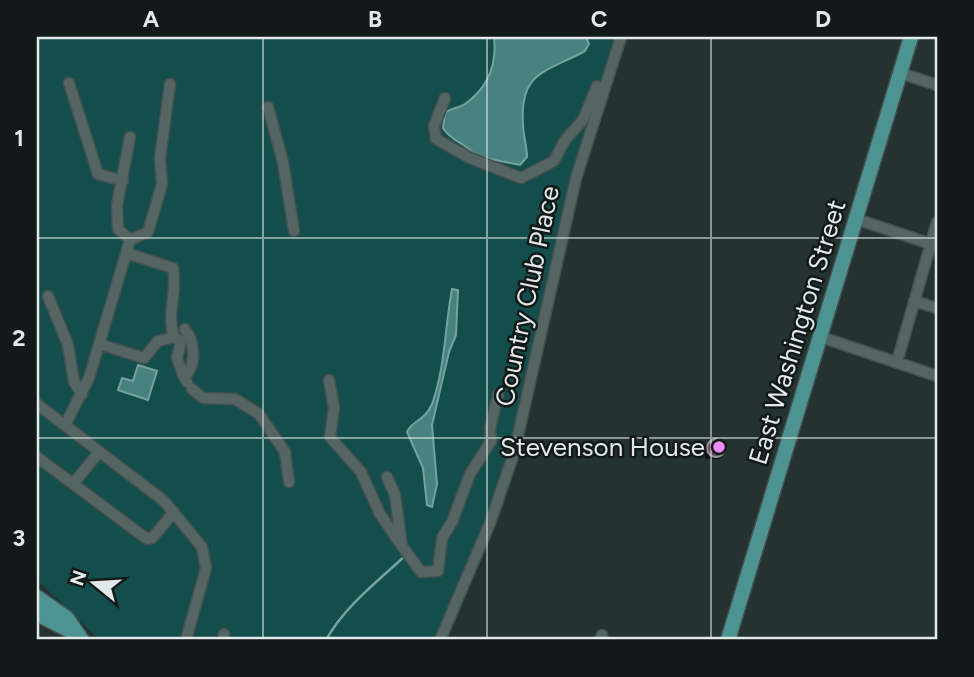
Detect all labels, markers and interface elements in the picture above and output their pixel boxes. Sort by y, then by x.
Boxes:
text: A [143,5,160,33]
text: B [368,5,382,33]
text: C [591,5,608,33]
text: D [815,5,831,33]
text: 1 [14,124,24,152]
street label: Country Club Place [488,183,566,409]
street label: East Washington Street [741,196,853,468]
text: 2 [12,324,26,352]
place label: Stevenson House [500,431,705,463]
marker: Stevenson House [711,439,727,455]
text: 3 [13,524,25,552]
north arrow [60,548,130,618]
text: N [65,567,92,588]

